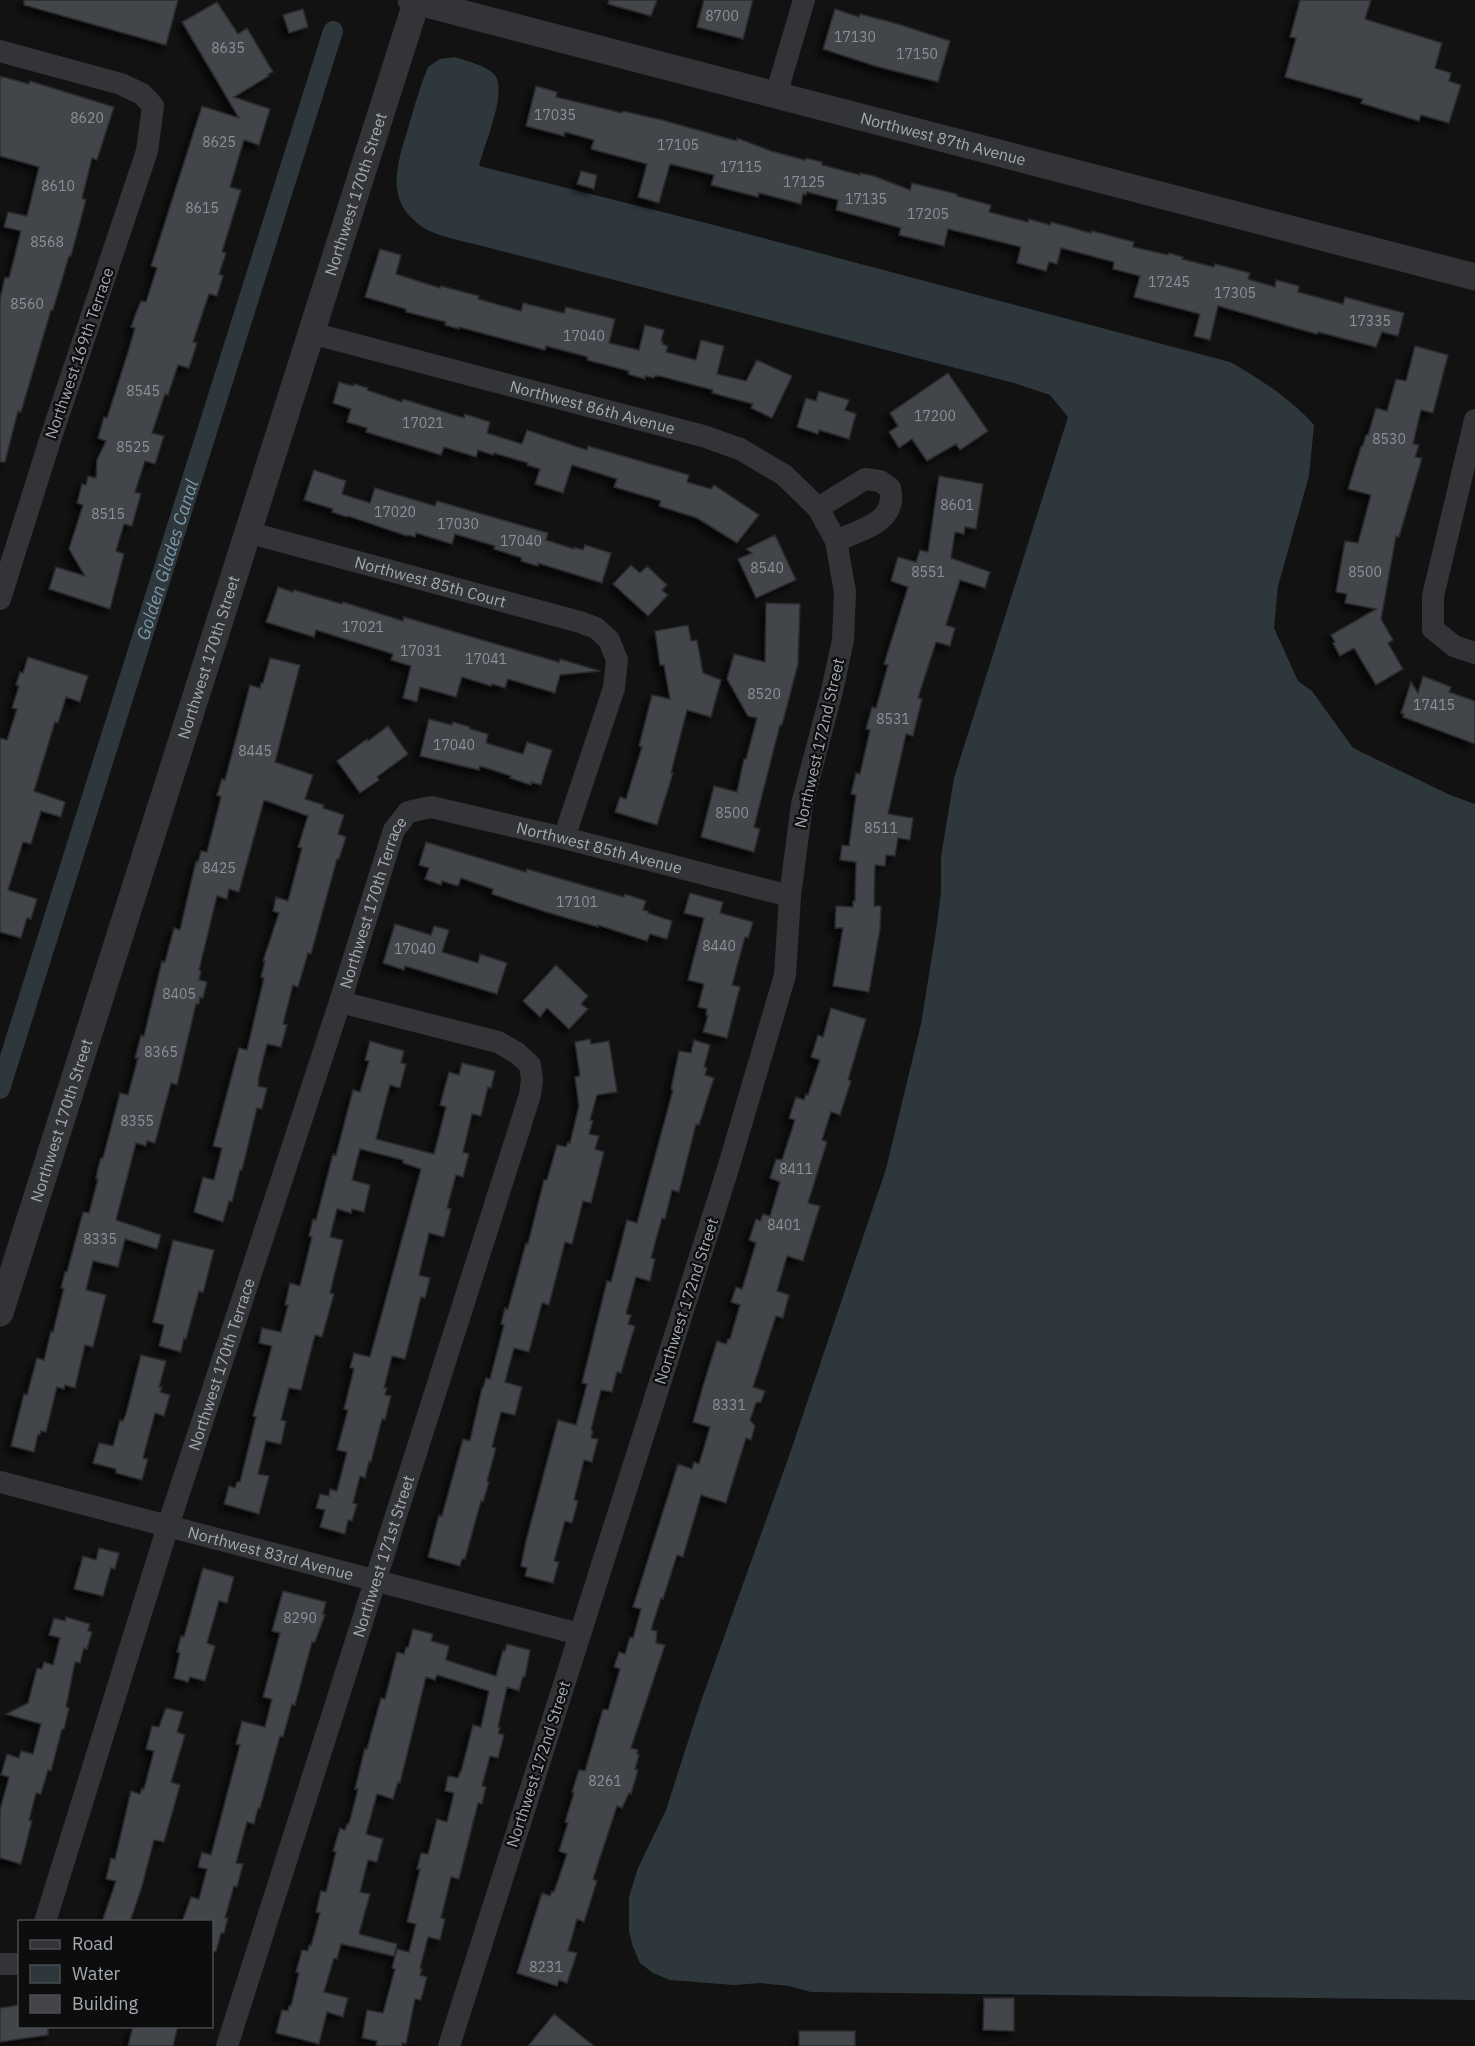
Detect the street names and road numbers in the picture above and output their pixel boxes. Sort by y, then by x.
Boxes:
street label: Northwest 87th Avenue [858,107,1028,170]
street label: Northwest 170th Street [320,110,391,278]
street label: Northwest 169th Terrace [40,264,118,441]
street label: Northwest 86th Avenue [508,376,677,438]
street label: Northwest 85th Court [352,552,508,612]
street label: Northwest 170th Street [173,573,244,741]
street label: Northwest 172nd Street [790,656,848,830]
street label: Northwest 170th Terrace [335,812,411,991]
street label: Northwest 85th Avenue [515,817,685,878]
street label: Northwest 170th Street [26,1036,96,1205]
street label: Northwest 172nd Street [650,1215,722,1387]
street label: Northwest 170th Terrace [184,1275,259,1453]
street label: Northwest 171st Street [348,1473,418,1640]
street label: Northwest 83rd Avenue [186,1522,356,1584]
street label: Northwest 172nd Street [502,1678,574,1850]

